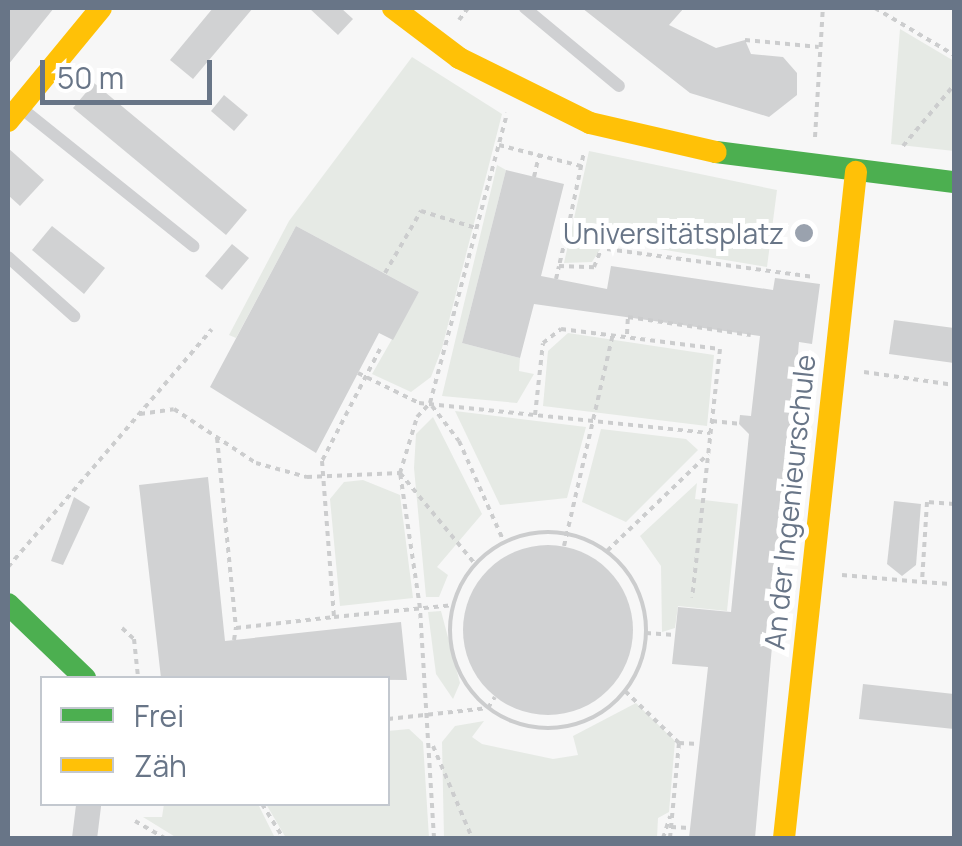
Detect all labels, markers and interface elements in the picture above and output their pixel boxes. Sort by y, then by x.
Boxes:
scale bar [45,40,218,102]
text: 50 m [57,57,124,98]
place label: Universitätsplatz [563,216,784,250]
marker: Universitätsplatz [793,222,815,244]
street label: An der Ingenieurschule [757,353,821,651]
legend [40,676,390,806]
text: Frei [134,695,184,736]
text: Zäh [134,745,187,786]

